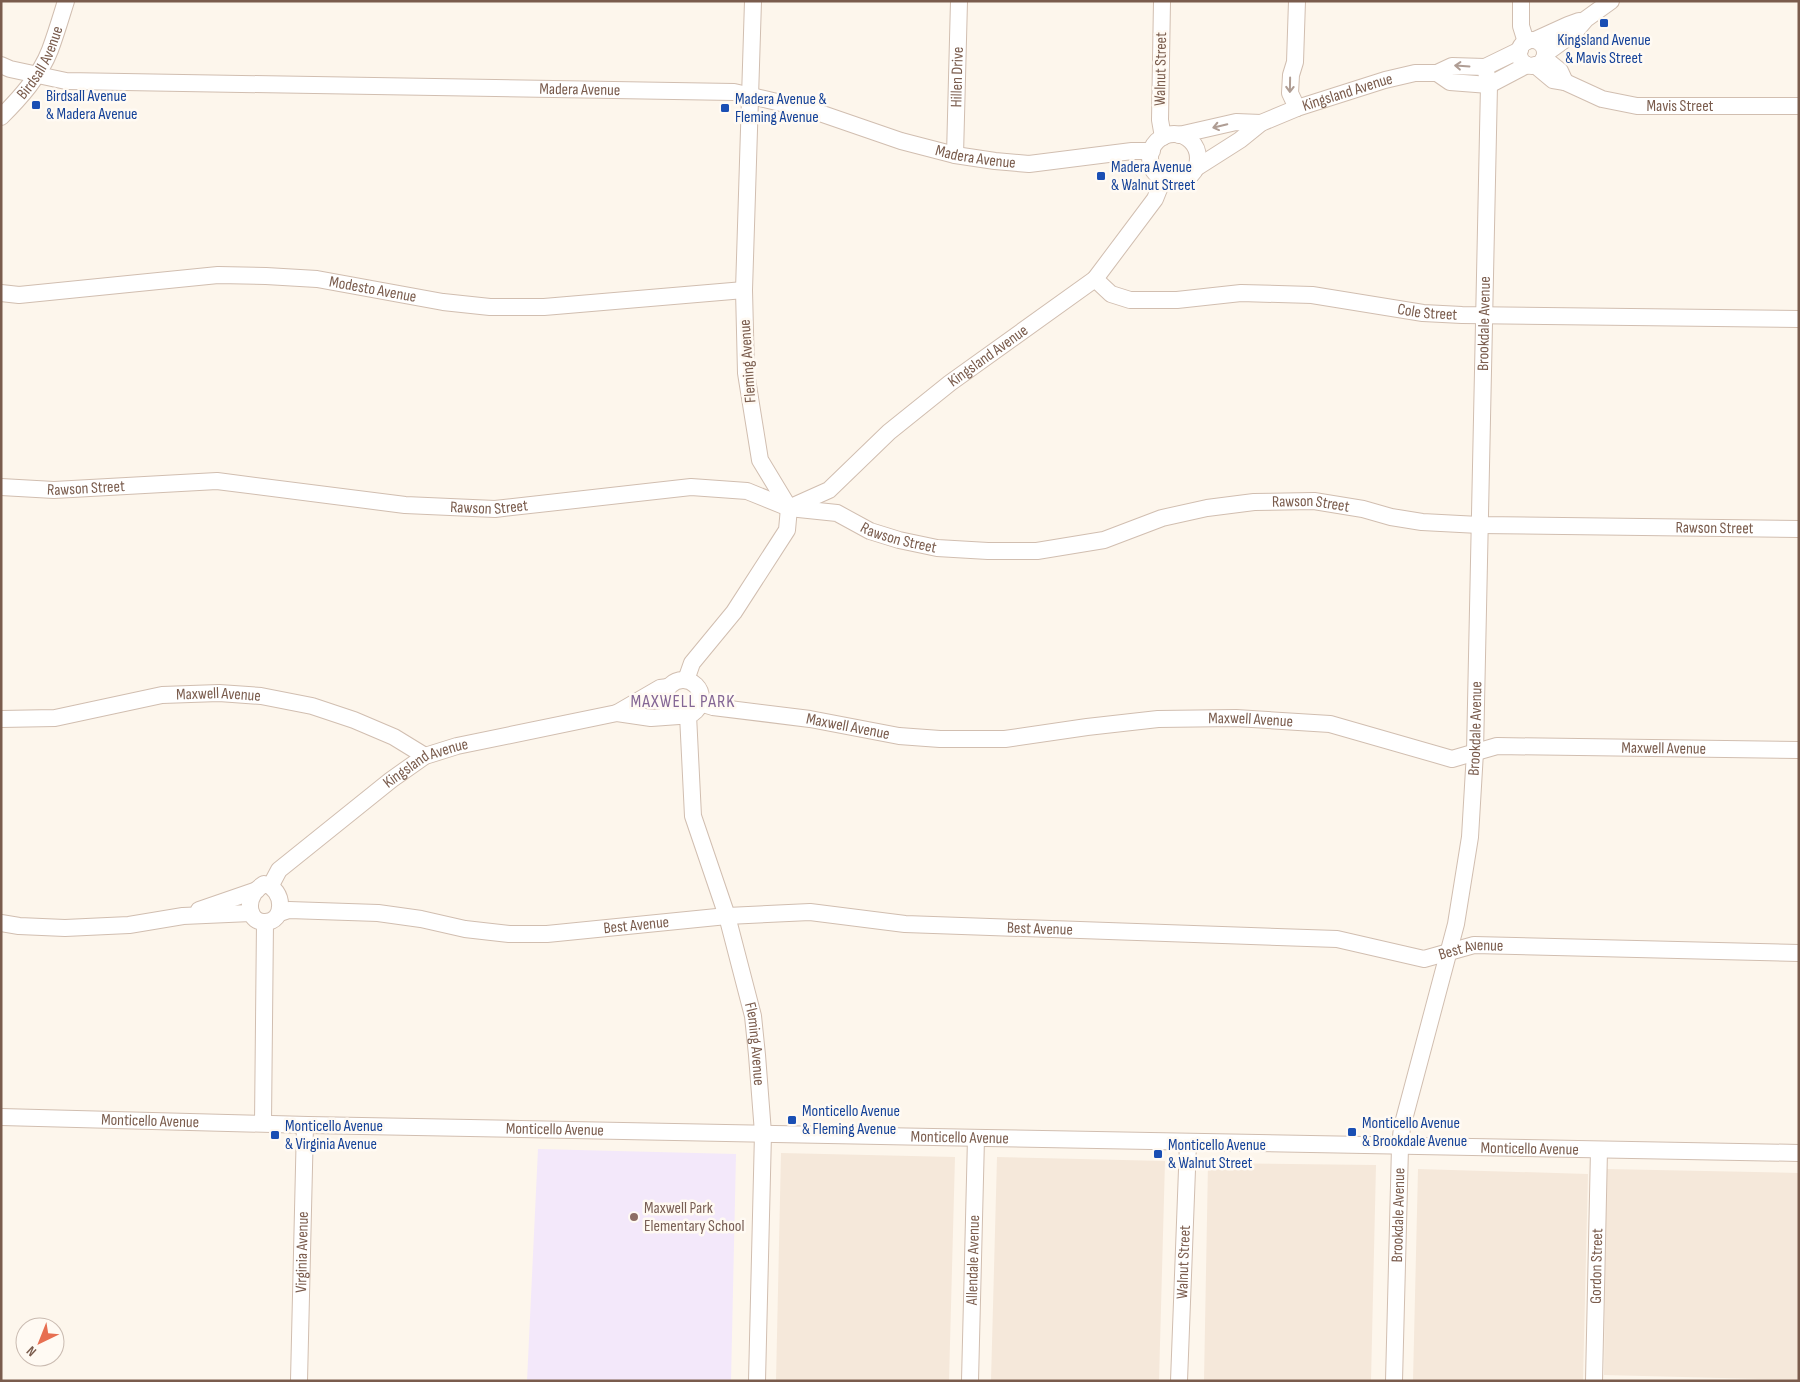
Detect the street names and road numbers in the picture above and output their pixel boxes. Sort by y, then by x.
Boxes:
street label: Birdsall Avenue [13,24,67,103]
street label: Walnut Street [1151,32,1171,106]
street label: Hillen Drive [947,46,967,108]
street label: Kingsland Avenue [1300,69,1394,115]
street label: Madera Avenue [539,79,620,100]
street label: Mavis Street [1647,97,1714,116]
street label: Madera Avenue [933,141,1017,172]
street label: Modesto Avenue [328,272,418,306]
street label: Brookdale Avenue [1474,276,1494,371]
street label: Cole Street [1396,300,1458,324]
street label: Fleming Avenue [736,319,760,403]
street label: Kingsland Avenue [944,321,1032,391]
street label: Rawson Street [46,477,125,499]
street label: Rawson Street [1272,492,1351,516]
street label: Rawson Street [450,496,529,519]
street label: Rawson Street [857,518,938,557]
street label: Rawson Street [1675,518,1754,538]
street label: Brookdale Avenue [1464,681,1486,776]
street label: Maxwell Avenue [176,683,261,705]
street label: Maxwell Avenue [1208,708,1293,731]
street label: Maxwell Avenue [805,709,891,744]
street label: Kingsland Avenue [379,734,470,792]
street label: Maxwell Avenue [1621,738,1706,758]
street label: Best Avenue [602,912,670,938]
street label: Best Avenue [1007,918,1073,939]
street label: Best Avenue [1436,935,1504,964]
street label: Fleming Avenue [740,1000,769,1086]
street label: Monticello Avenue [101,1110,199,1132]
street label: Monticello Avenue [506,1119,604,1140]
street label: Monticello Avenue [911,1127,1009,1148]
street label: Monticello Avenue [1480,1138,1579,1159]
street label: Brookdale Avenue [1388,1168,1409,1263]
street label: Virginia Avenue [292,1211,312,1293]
street label: Allendale Avenue [962,1215,984,1306]
street label: Walnut Street [1173,1225,1194,1299]
street label: Gordon Street [1586,1228,1607,1304]

